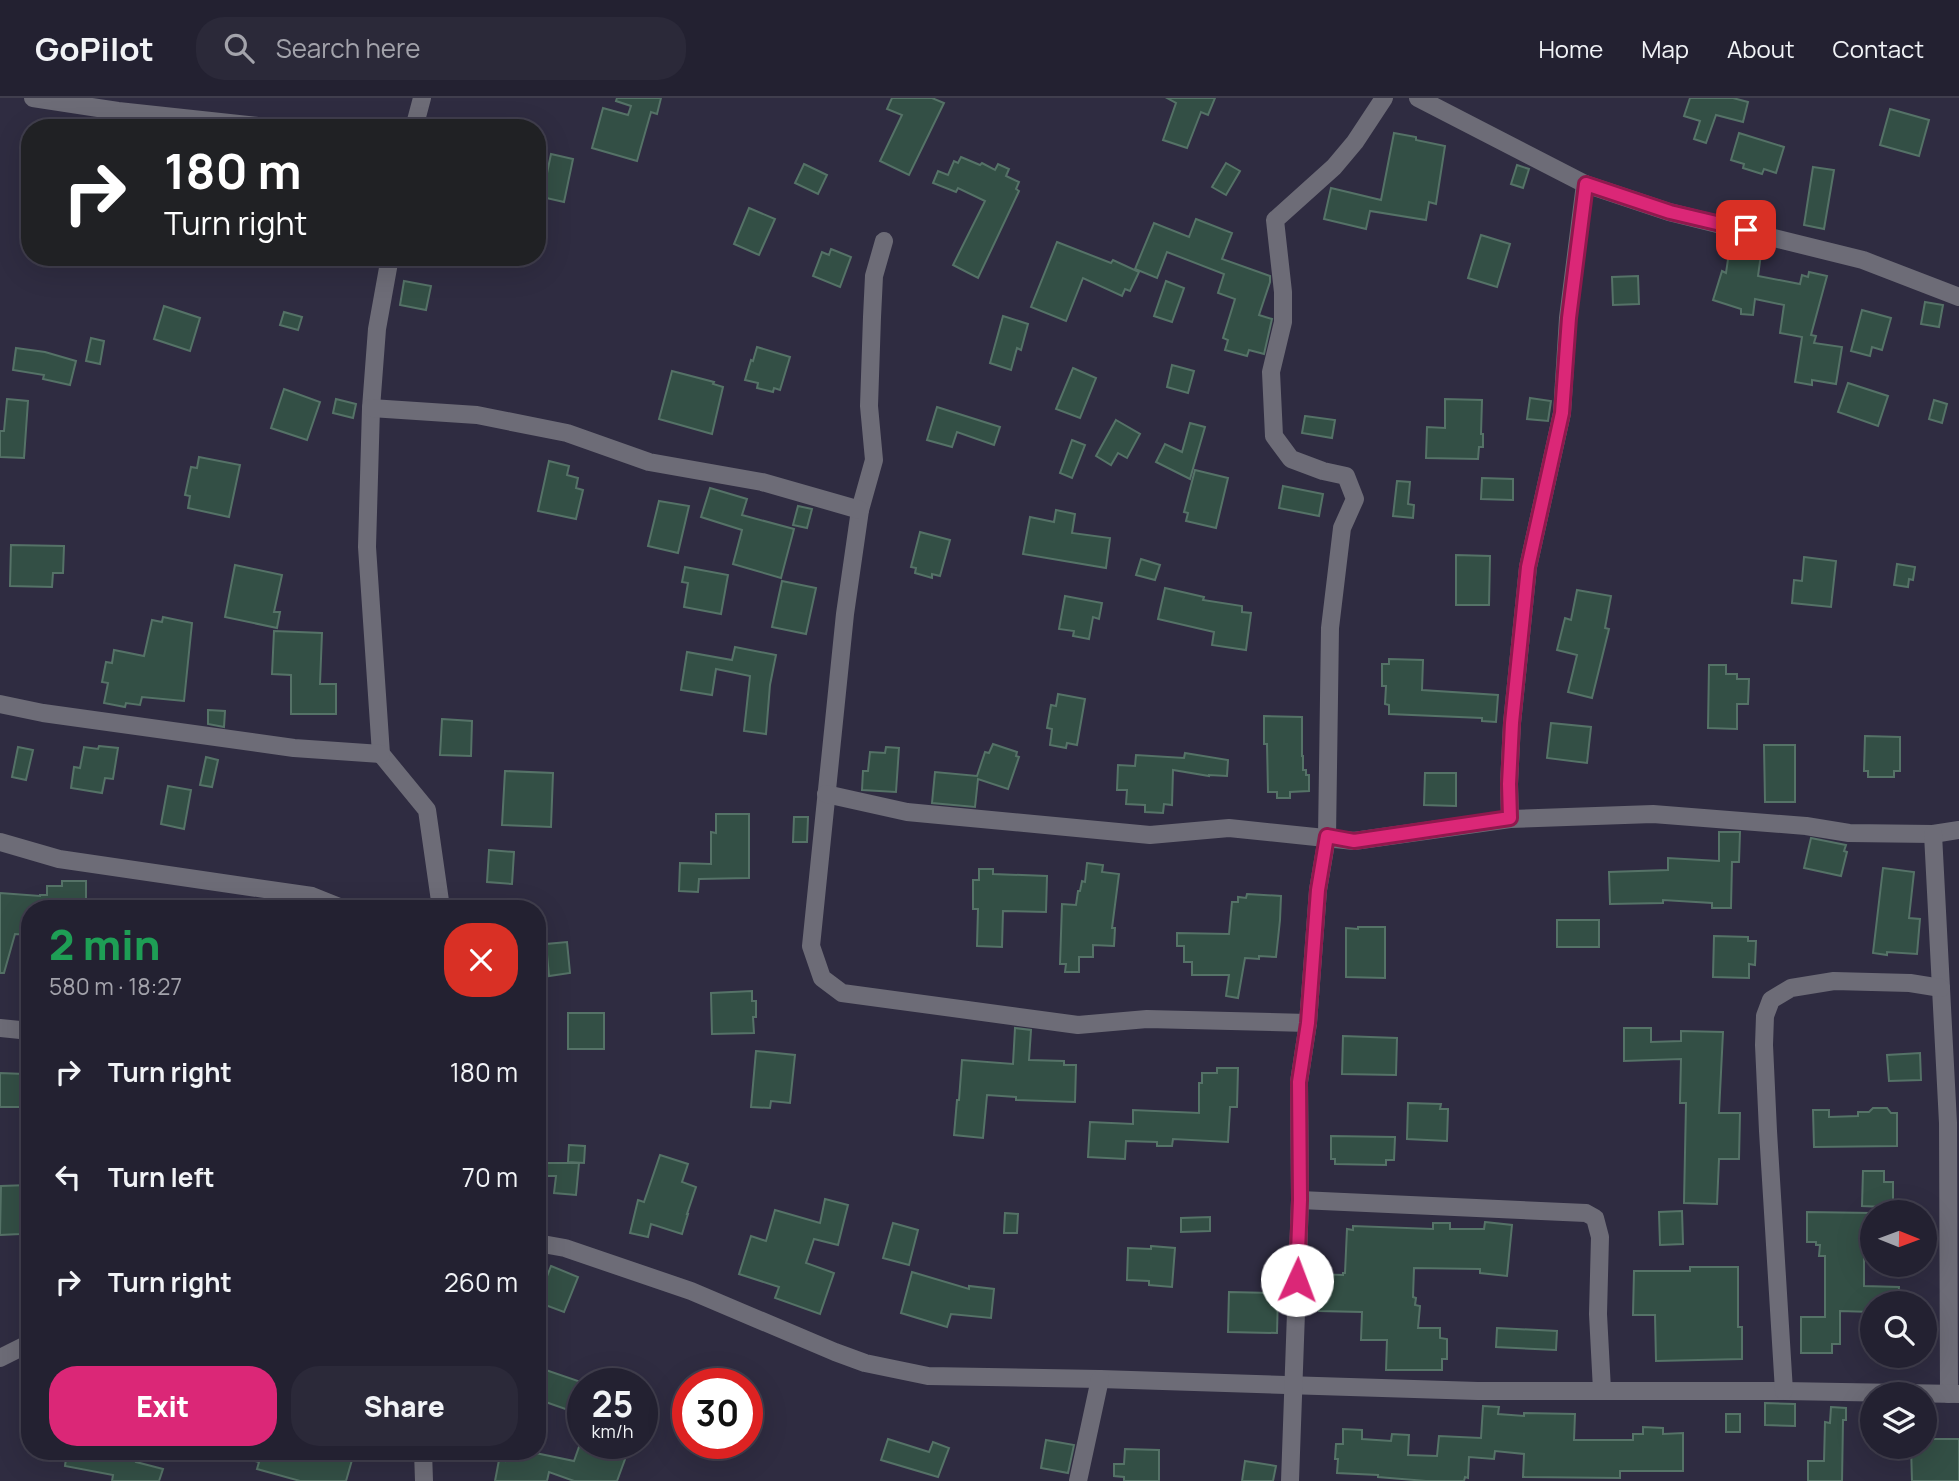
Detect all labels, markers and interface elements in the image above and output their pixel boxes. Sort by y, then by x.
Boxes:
search box [196,17,686,80]
text: GoPilot [35,26,154,71]
icon: search [220,29,258,67]
text: Search here [276,30,420,66]
text: Home [1538,32,1603,65]
text: Map [1641,32,1689,65]
text: About [1727,32,1795,65]
text: Contact [1833,32,1924,65]
text: 180 m [164,137,302,204]
icon: right [49,147,140,238]
pin [1716,200,1776,260]
text: Turn right [164,201,307,245]
icon: arrive [1727,211,1765,249]
text: 2 min [49,915,160,973]
button: close [444,923,518,997]
text: 580 m · 18:27 [49,970,182,1002]
icon: right [49,1053,87,1091]
text: Turn right [108,1054,232,1090]
text: 180 m [450,1054,518,1090]
icon: left [49,1158,87,1196]
text: Turn left [108,1159,215,1195]
text: 70 m [462,1159,518,1195]
north arrow [1860,1200,1937,1278]
map controls [1860,1200,1937,1459]
position arrow [1260,1243,1334,1317]
icon: right [49,1263,87,1301]
text: Turn right [108,1264,232,1300]
text: 260 m [444,1264,518,1300]
button: search [1860,1291,1937,1368]
button: Exit [49,1366,277,1446]
button: Share [291,1366,518,1446]
speed limit sign: 30 [672,1368,763,1459]
text: 25 [592,1380,633,1428]
button: layers [1860,1382,1937,1459]
text: km/h [592,1419,633,1443]

